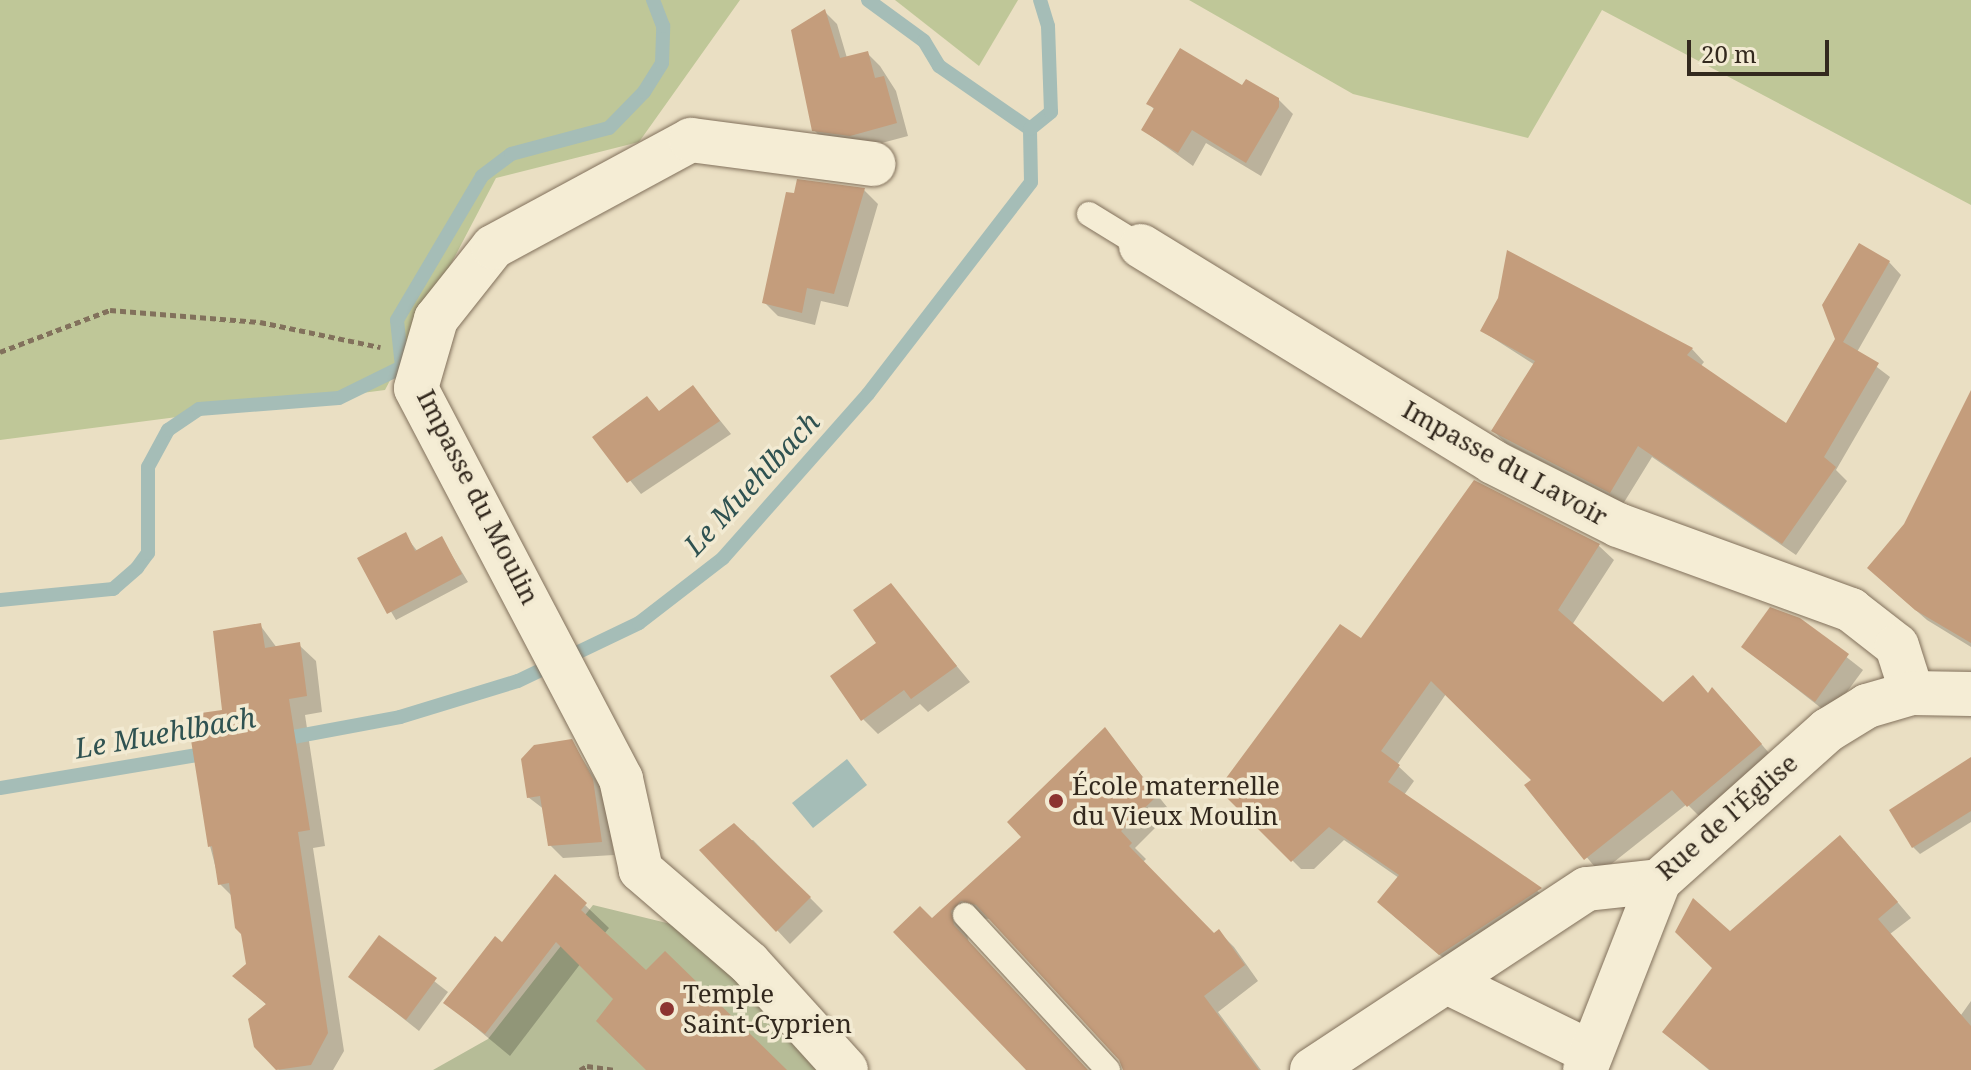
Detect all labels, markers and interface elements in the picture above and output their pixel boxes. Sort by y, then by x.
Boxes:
scale bar [1691,24,1833,74]
text: 20 m [1701,37,1757,70]
street label: Impasse du Moulin [410,384,546,610]
street label: Impasse du Lavoir [1397,394,1613,532]
water label: Le Muehlbach [676,405,826,561]
water label: Le Muehlbach [72,700,258,764]
street label: Rue de l'Église [1650,747,1804,887]
place label: École maternelle du Vieux Moulin [1072,770,1280,832]
marker: École maternelle du Vieux Moulin [1047,792,1065,810]
place label: Temple Saint-Cyprien [683,978,852,1040]
marker: Temple Saint-Cyprien [658,1000,676,1018]

